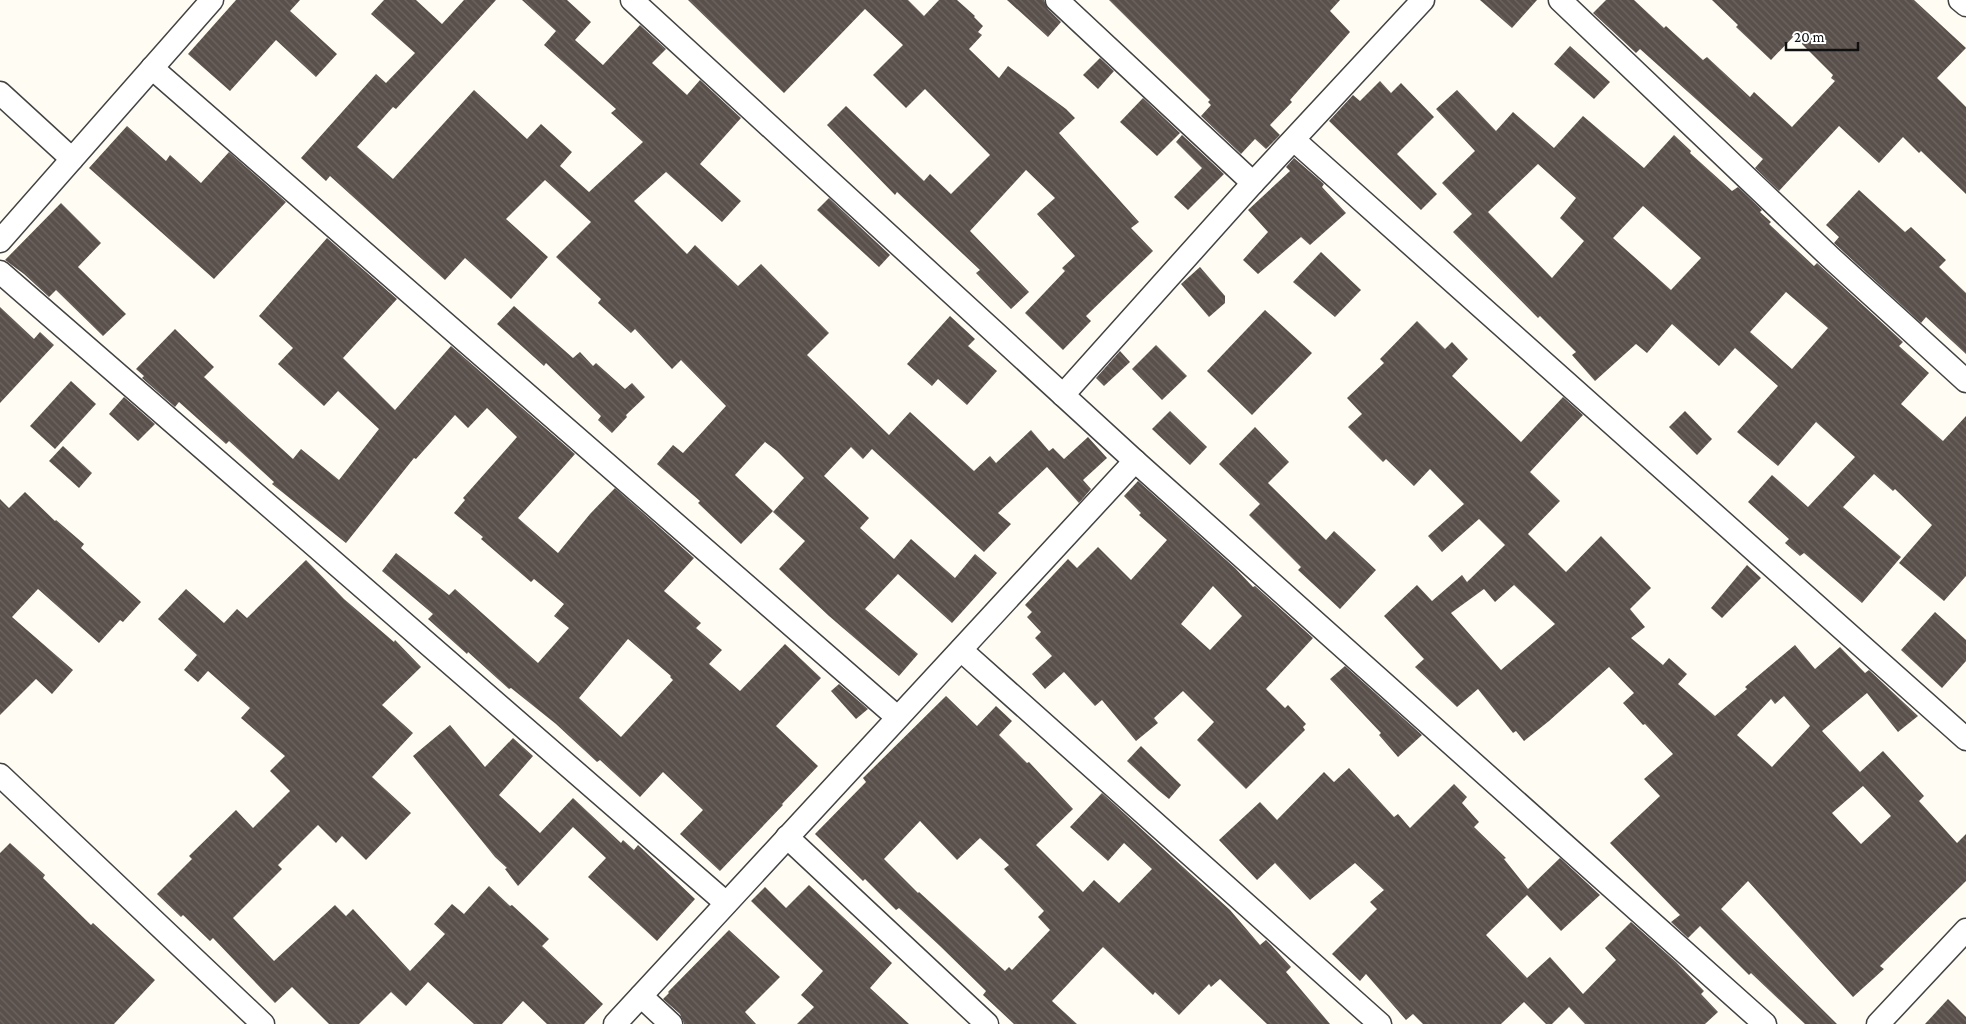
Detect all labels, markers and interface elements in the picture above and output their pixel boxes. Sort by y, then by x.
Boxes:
scale bar [1786,20,1858,52]
text: 20 m [1794,29,1825,45]

